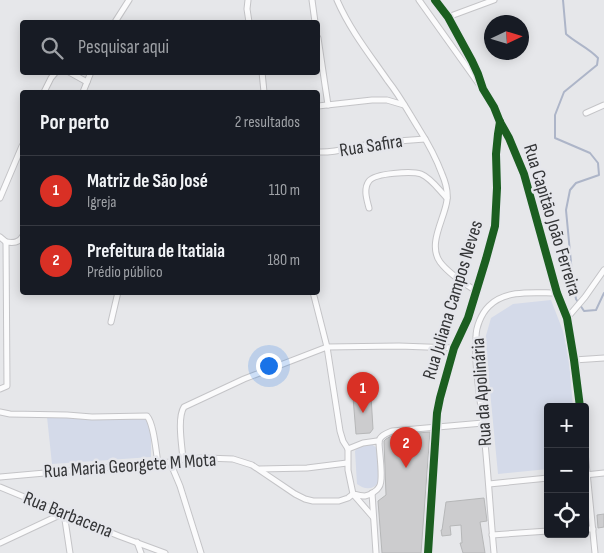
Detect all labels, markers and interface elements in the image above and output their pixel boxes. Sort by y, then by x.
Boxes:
north arrow [484,15,529,60]
search box [20,20,320,75]
icon: search [38,34,66,62]
text: Pesquisar aqui [78,36,169,59]
text: Por perto [40,110,109,135]
text: 2 resultados [235,113,300,132]
street label: Rua Safira [338,130,404,162]
street label: Rua Capitão João Ferreira [518,141,586,299]
text: Matriz de São José [87,170,208,193]
text: 1 [53,181,59,200]
text: 110 m [269,181,300,200]
text: Igreja [87,193,116,212]
street label: Rua Juliana Campos Neves [418,218,488,382]
text: Prefeitura de Itatiaia [87,240,225,263]
text: 2 [52,251,60,270]
text: 180 m [267,251,300,270]
text: Prédio público [87,263,163,282]
street label: Rua da Apolinária [467,337,497,447]
your location [256,353,282,379]
pin: 1 [347,372,379,413]
map controls [544,403,589,538]
button: + [544,403,589,448]
pin: 2 [390,427,422,468]
street label: Rua Maria Georgete M Mota [43,448,217,484]
button: − [544,448,589,493]
street label: Rua Barbacena [20,487,116,543]
button: locate [544,493,589,538]

